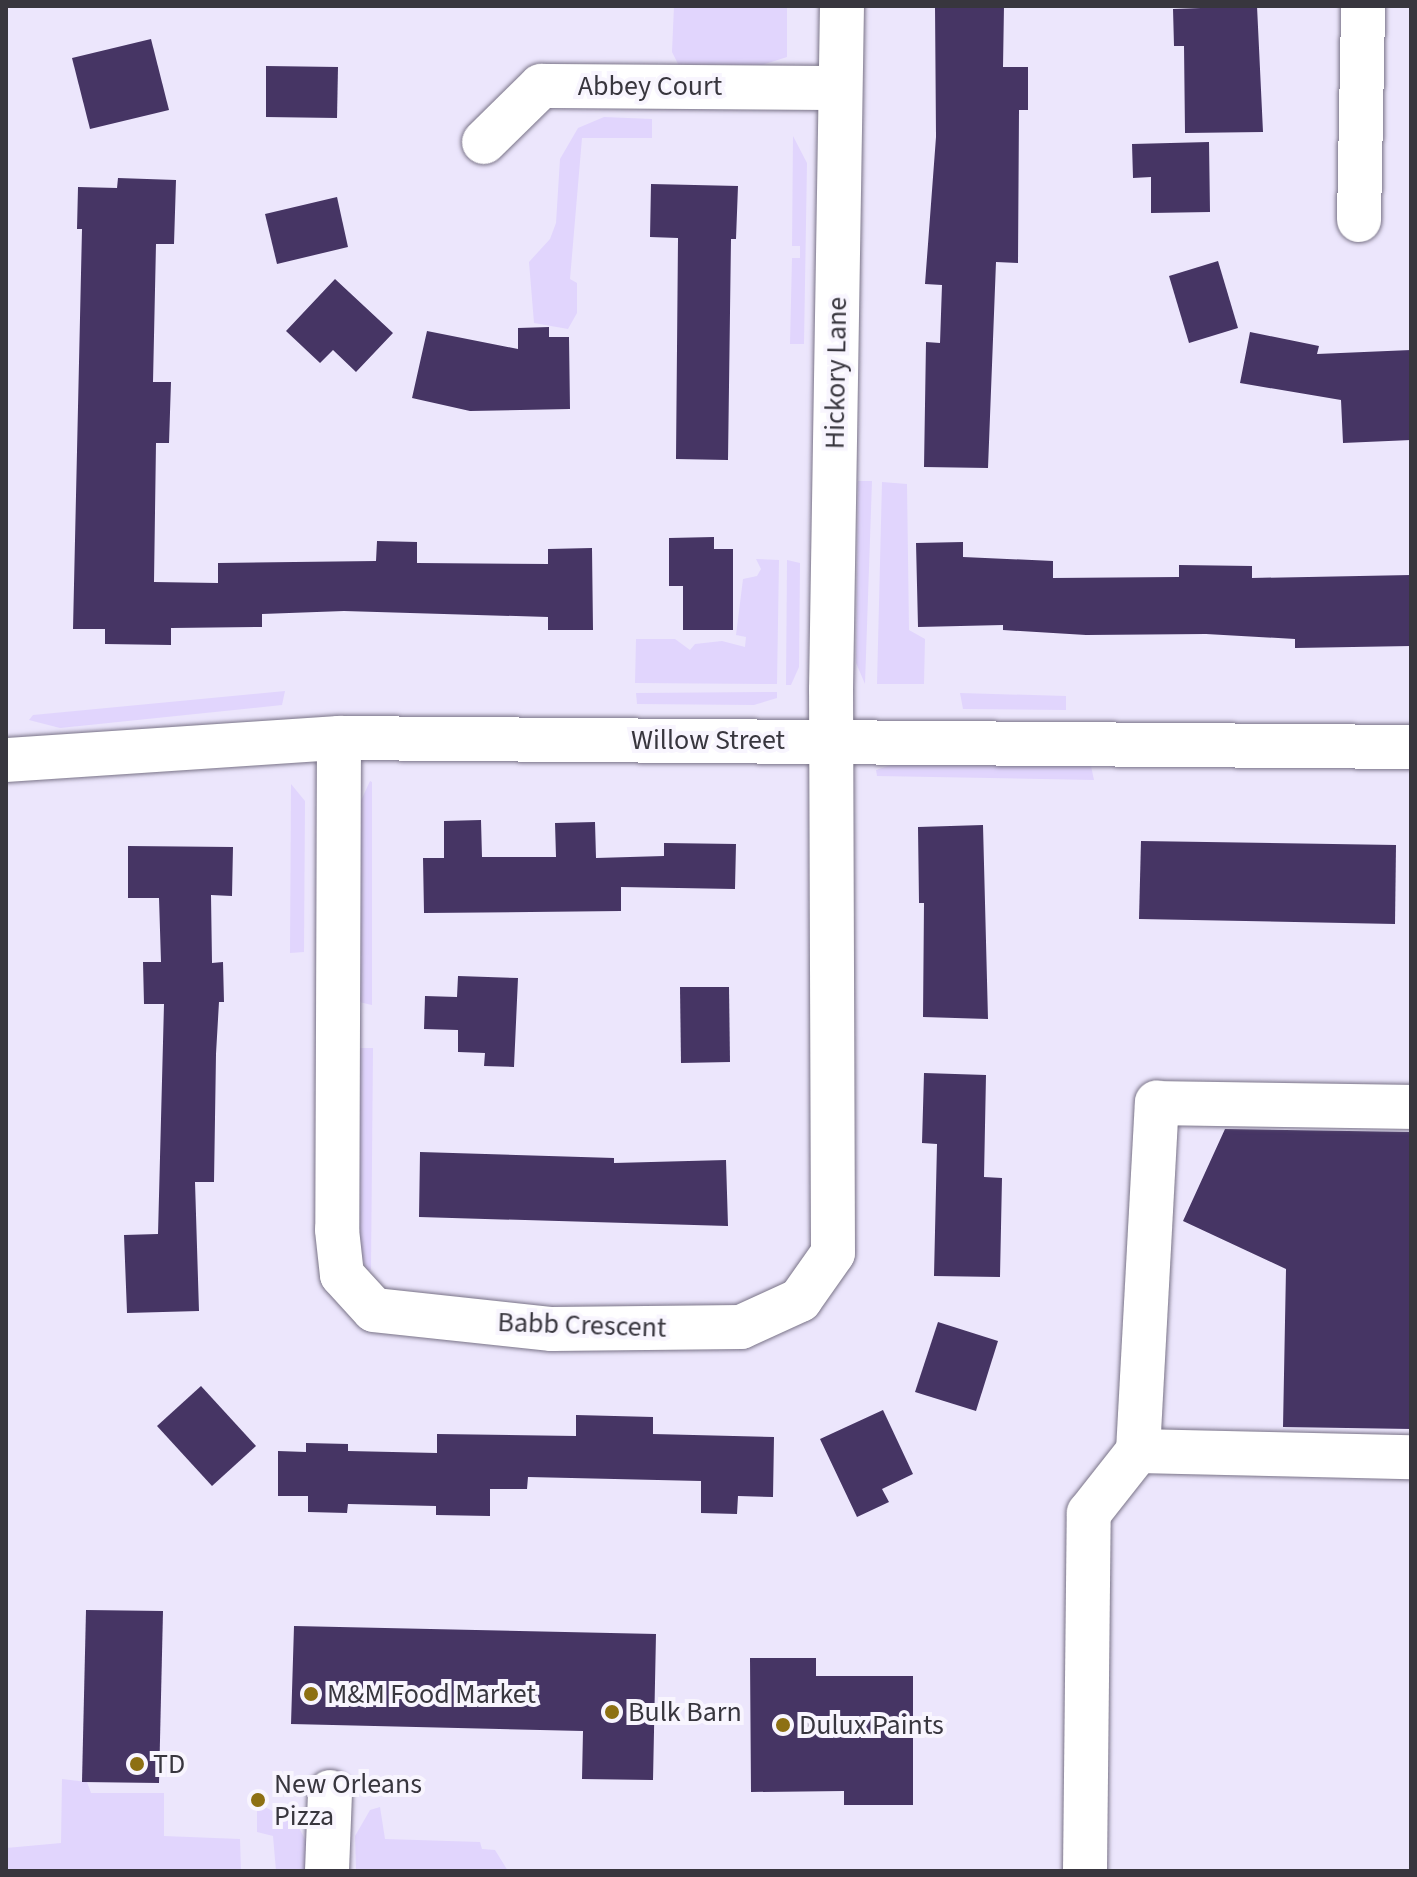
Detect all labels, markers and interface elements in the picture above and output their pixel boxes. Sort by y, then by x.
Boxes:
street label: Abbey Court [578,69,722,103]
street label: Hickory Lane [818,296,854,450]
street label: Willow Street [631,723,785,757]
street label: Babb Crescent [497,1305,667,1345]
place label: M&M Food Market [327,1677,536,1711]
marker: M&M Food Market [302,1685,320,1703]
place label: Bulk Barn [628,1695,742,1729]
marker: Bulk Barn [603,1703,621,1721]
place label: Dulux Paints [799,1708,944,1742]
marker: Dulux Paints [774,1716,792,1734]
place label: TD [153,1747,185,1781]
marker: TD [128,1755,146,1773]
place label: New Orleans Pizza [274,1767,422,1833]
marker: New Orleans Pizza [249,1791,267,1809]

